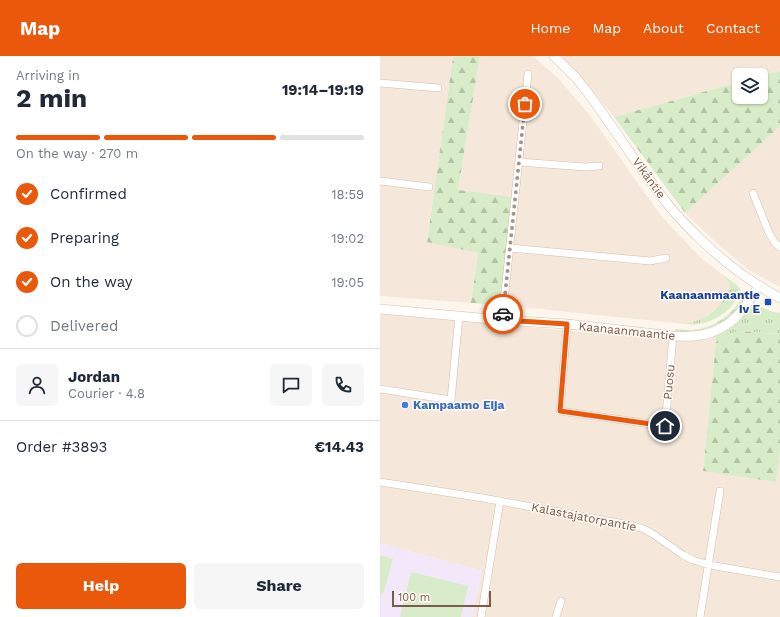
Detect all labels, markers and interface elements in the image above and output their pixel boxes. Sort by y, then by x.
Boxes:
text: Map [20,17,60,40]
text: Home [530,20,570,36]
text: Map [592,20,621,36]
text: About [643,20,684,36]
text: Contact [706,20,760,36]
text: Arriving in [16,68,80,83]
map controls [732,68,768,104]
button: layers [732,68,768,104]
text: 19:14–19:19 [282,81,364,99]
text: 2 min [16,83,87,113]
pin [508,87,542,121]
icon: bag [514,93,536,115]
text: On the way · 270 m [16,146,138,161]
street label: Vikåntie [630,155,668,201]
icon: check [16,183,38,205]
text: Confirmed [50,185,127,203]
text: 18:59 [331,187,364,202]
icon: check [16,227,38,249]
text: Preparing [50,229,119,247]
text: 19:02 [331,231,364,246]
icon: check [16,271,38,293]
text: On the way [50,273,132,291]
text: 19:05 [331,275,364,290]
place label: Kaanaanmaantie iv E [660,288,760,316]
courier [483,294,523,334]
marker: Kaanaanmaantie iv E [763,297,773,307]
icon: car [492,303,514,325]
text: Delivered [50,317,118,335]
street label: Kaanaanmaantie [578,319,676,343]
button: person [16,364,58,406]
button: chat [270,364,312,406]
button: phone [322,364,364,406]
street label: Puosu [660,364,678,400]
text: Jordan [68,368,120,386]
text: Courier · 4.8 [68,386,145,401]
place label: Kampaamo Eija [413,398,505,412]
marker: Kampaamo Eija [400,400,410,410]
pin [648,409,682,443]
icon: home [654,415,676,437]
text: Order #3893 [16,438,107,456]
text: €14.43 [315,438,364,456]
street label: Kalastajatorpantie [530,500,638,534]
button: Help [16,563,186,609]
button: Share [194,563,364,609]
scale bar [392,589,491,608]
text: 100 m [398,591,430,604]

